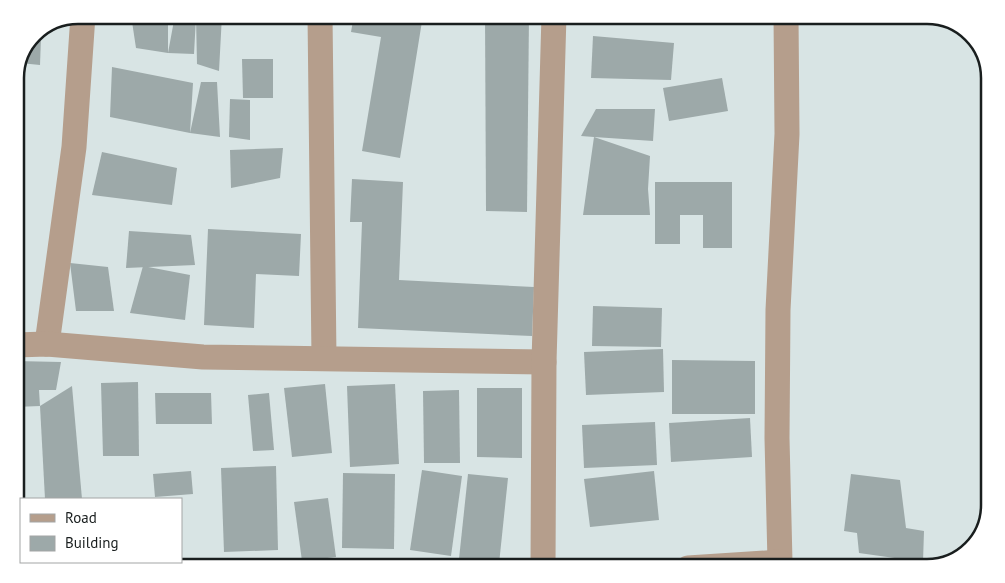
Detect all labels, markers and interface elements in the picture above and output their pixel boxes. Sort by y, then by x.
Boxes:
legend [20,498,182,563]
text: Road [65,508,97,527]
text: Building [65,533,119,552]

